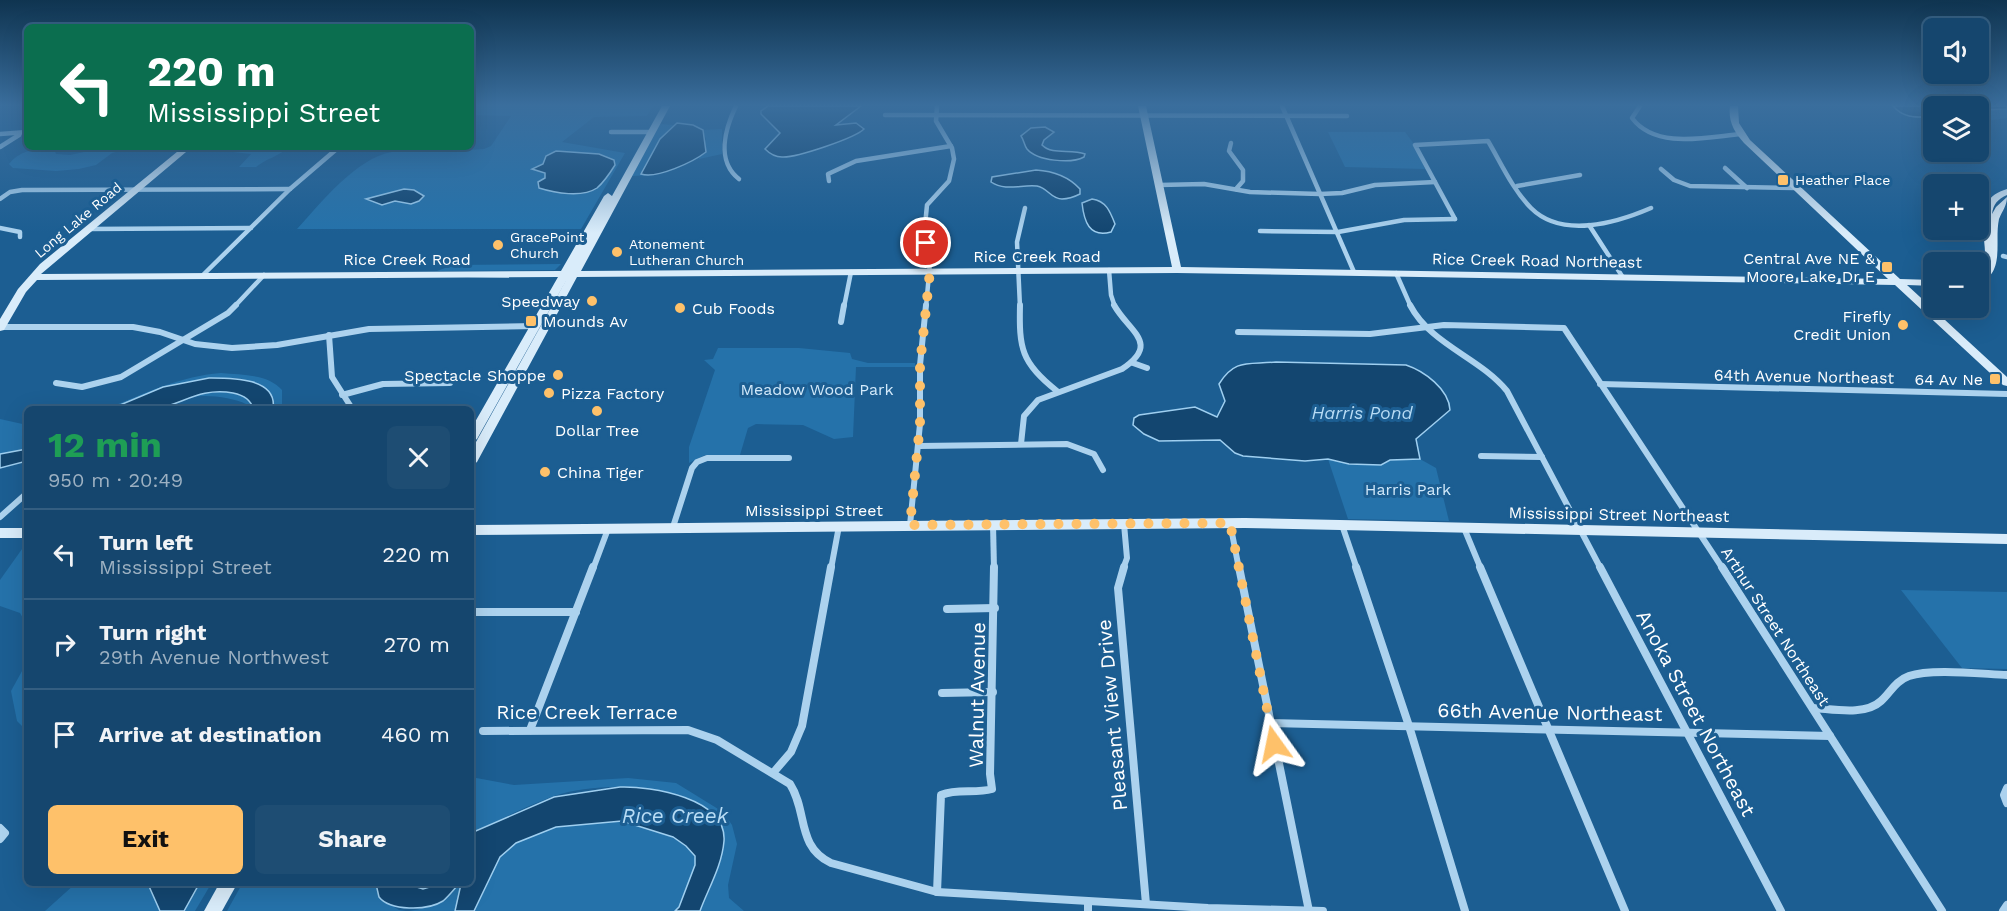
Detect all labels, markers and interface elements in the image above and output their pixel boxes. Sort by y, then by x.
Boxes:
map controls [1923,18,1989,318]
button: sound [1923,18,1989,84]
text: 220 m [147,47,276,96]
icon: left [48,48,126,126]
button: layers [1923,96,1989,162]
text: Mississippi Street [147,97,380,129]
place label: Heather Place [1795,172,1890,188]
marker: Heather Place [1776,173,1790,187]
button: + [1923,174,1989,240]
street label: Long Lake Road [31,179,125,261]
pin [900,217,951,268]
icon: arrive [909,226,942,259]
place label: GracePoint Church [510,229,585,261]
place label: Atonement Lutheran Church [629,236,744,268]
marker: GracePoint Church [491,238,505,252]
marker: Atonement Lutheran Church [610,245,624,259]
street label: Rice Creek Road [973,247,1101,266]
street label: Rice Creek Road Northeast [1432,249,1643,272]
place label: Central Ave NE & Moore Lake Dr E [1743,249,1876,286]
street label: Rice Creek Road [343,250,471,269]
button: − [1923,252,1989,318]
marker: Central Ave NE & Moore Lake Dr E [1880,260,1894,274]
place label: Speedway [501,292,581,311]
marker: Speedway [585,294,599,308]
place label: Cub Foods [692,299,775,318]
marker: Cub Foods [673,301,687,315]
place label: Firefly Credit Union [1793,307,1892,344]
place label: Mounds Av [543,312,628,331]
marker: Mounds Av [524,314,538,328]
marker: Firefly Credit Union [1896,318,1910,332]
street label: 64th Avenue Northeast [1714,365,1895,388]
place label: Spectacle Shoppe [404,366,546,385]
marker: Spectacle Shoppe [551,368,565,382]
place label: 64 Av Ne [1914,370,1983,389]
marker: 64 Av Ne [1988,372,2002,386]
park label: Meadow Wood Park [740,380,894,399]
place label: Pizza Factory [561,384,665,403]
marker: Pizza Factory [542,386,556,400]
water label: Harris Pond [1311,402,1413,423]
marker: Dollar Tree [590,404,604,418]
place label: Dollar Tree [555,421,639,440]
text: 12 min [48,424,162,466]
button: close [387,426,450,489]
place label: China Tiger [557,463,644,482]
marker: China Tiger [538,465,552,479]
text: 950 m · 20:49 [48,468,183,492]
park label: Harris Park [1365,480,1451,499]
street label: Mississippi Street [745,501,883,520]
street label: Mississippi Street Northeast [1508,503,1730,526]
text: Turn left [99,530,193,555]
icon: left [48,538,81,571]
text: 220 m [382,542,450,567]
street label: Arthur Street Northeast [1717,543,1834,710]
text: Mississippi Street [99,555,272,579]
street label: Anoka Street Northeast [1631,606,1761,821]
street label: Pleasant View Drive [1092,618,1132,812]
text: Turn right [99,620,206,645]
street label: Walnut Avenue [964,622,990,768]
icon: right [48,628,81,661]
text: 270 m [384,632,450,657]
text: 29th Avenue Northwest [99,645,329,669]
street label: 66th Avenue Northeast [1437,698,1663,726]
street label: Rice Creek Terrace [496,700,678,724]
position arrow [1242,712,1306,776]
icon: arrive [48,718,81,751]
text: Arrive at destination [99,722,322,747]
text: 460 m [381,722,450,747]
water label: Rice Creek [622,803,729,828]
button: Exit [48,805,243,874]
button: Share [255,805,450,874]

